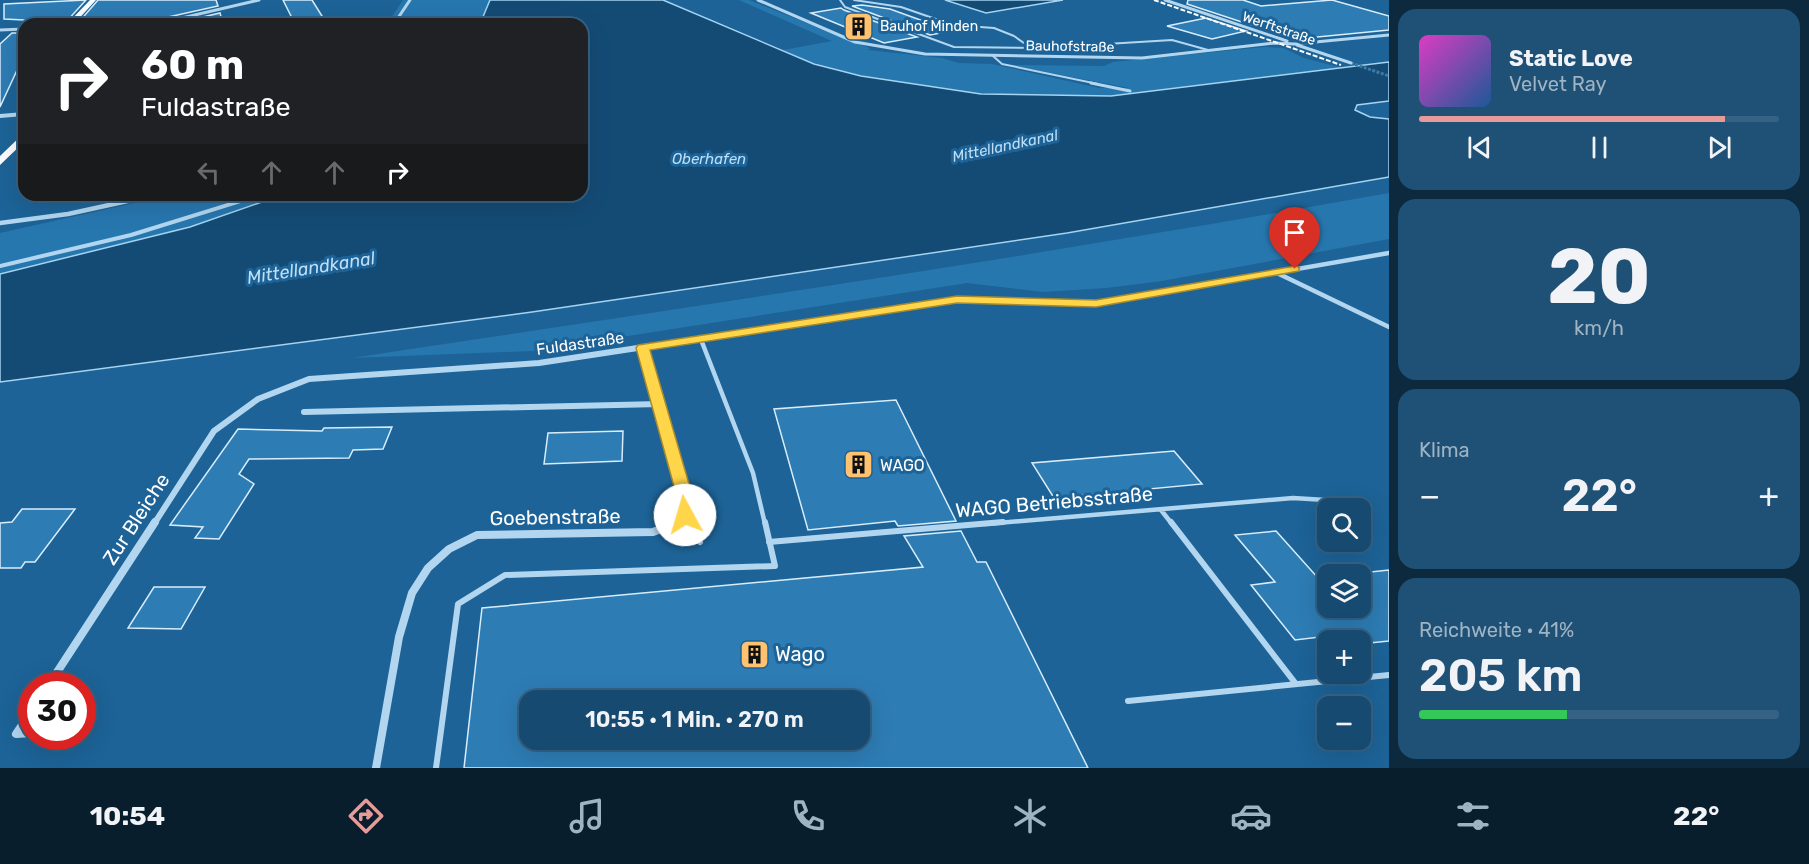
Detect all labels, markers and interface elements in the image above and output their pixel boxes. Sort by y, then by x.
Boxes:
street label: Werftstraße [1240,8,1318,49]
building icon: Bauhof Minden [843,10,875,42]
place label: Bauhof Minden [880,18,978,35]
street label: Bauhofstraße [1025,37,1115,56]
text: 60 m [141,40,244,90]
icon: right [42,42,120,120]
text: Static Love [1509,45,1633,72]
text: Velvet Ray [1509,72,1607,96]
text: Fuldastraße [141,91,291,123]
water label: Mittellandkanal [950,126,1060,166]
icon: previous [1463,131,1496,164]
icon: pause [1583,131,1616,164]
icon: next [1703,131,1736,164]
water label: Oberhafen [672,150,746,168]
icon: left [192,156,225,189]
icon: ahead [255,156,288,189]
icon: ahead [318,156,351,189]
icon: right [381,156,414,189]
pin [1269,207,1320,269]
icon: arrive [1278,216,1311,249]
text: 20 [1547,230,1651,323]
water label: Mittellandkanal [245,247,377,289]
text: km/h [1574,316,1624,340]
street label: Fuldastraße [535,328,625,359]
text: Klima [1419,438,1470,462]
building icon: WAGO [843,449,875,481]
place label: WAGO [880,456,925,475]
street label: Zur Bleiche [97,469,175,569]
text: 22° [1562,469,1637,522]
text: − [1419,476,1440,515]
text: + [1758,476,1779,515]
street label: WAGO Betriebsstraße [954,481,1154,523]
position arrow [653,483,717,547]
map controls [1317,498,1371,750]
button: search [1317,498,1371,552]
street label: Goebenstraße [489,504,621,530]
button: layers [1317,564,1371,618]
text: Reichweite · 41% [1419,618,1574,642]
button: + [1317,630,1371,684]
building icon: Wago [738,638,770,670]
place label: Wago [775,642,825,666]
text: 205 km [1419,649,1582,702]
speed limit sign: 30 [18,672,96,750]
button: − [1317,696,1371,750]
text: 10:55 · 1 Min. · 270 m [585,706,804,733]
icon: directions [345,795,387,837]
icon: music [566,795,608,837]
icon: phone [787,795,829,837]
icon: climate [1009,795,1051,837]
icon: car [1230,795,1272,837]
icon: filters [1452,795,1494,837]
text: 10:54 [90,800,165,832]
text: 22° [1673,800,1719,832]

